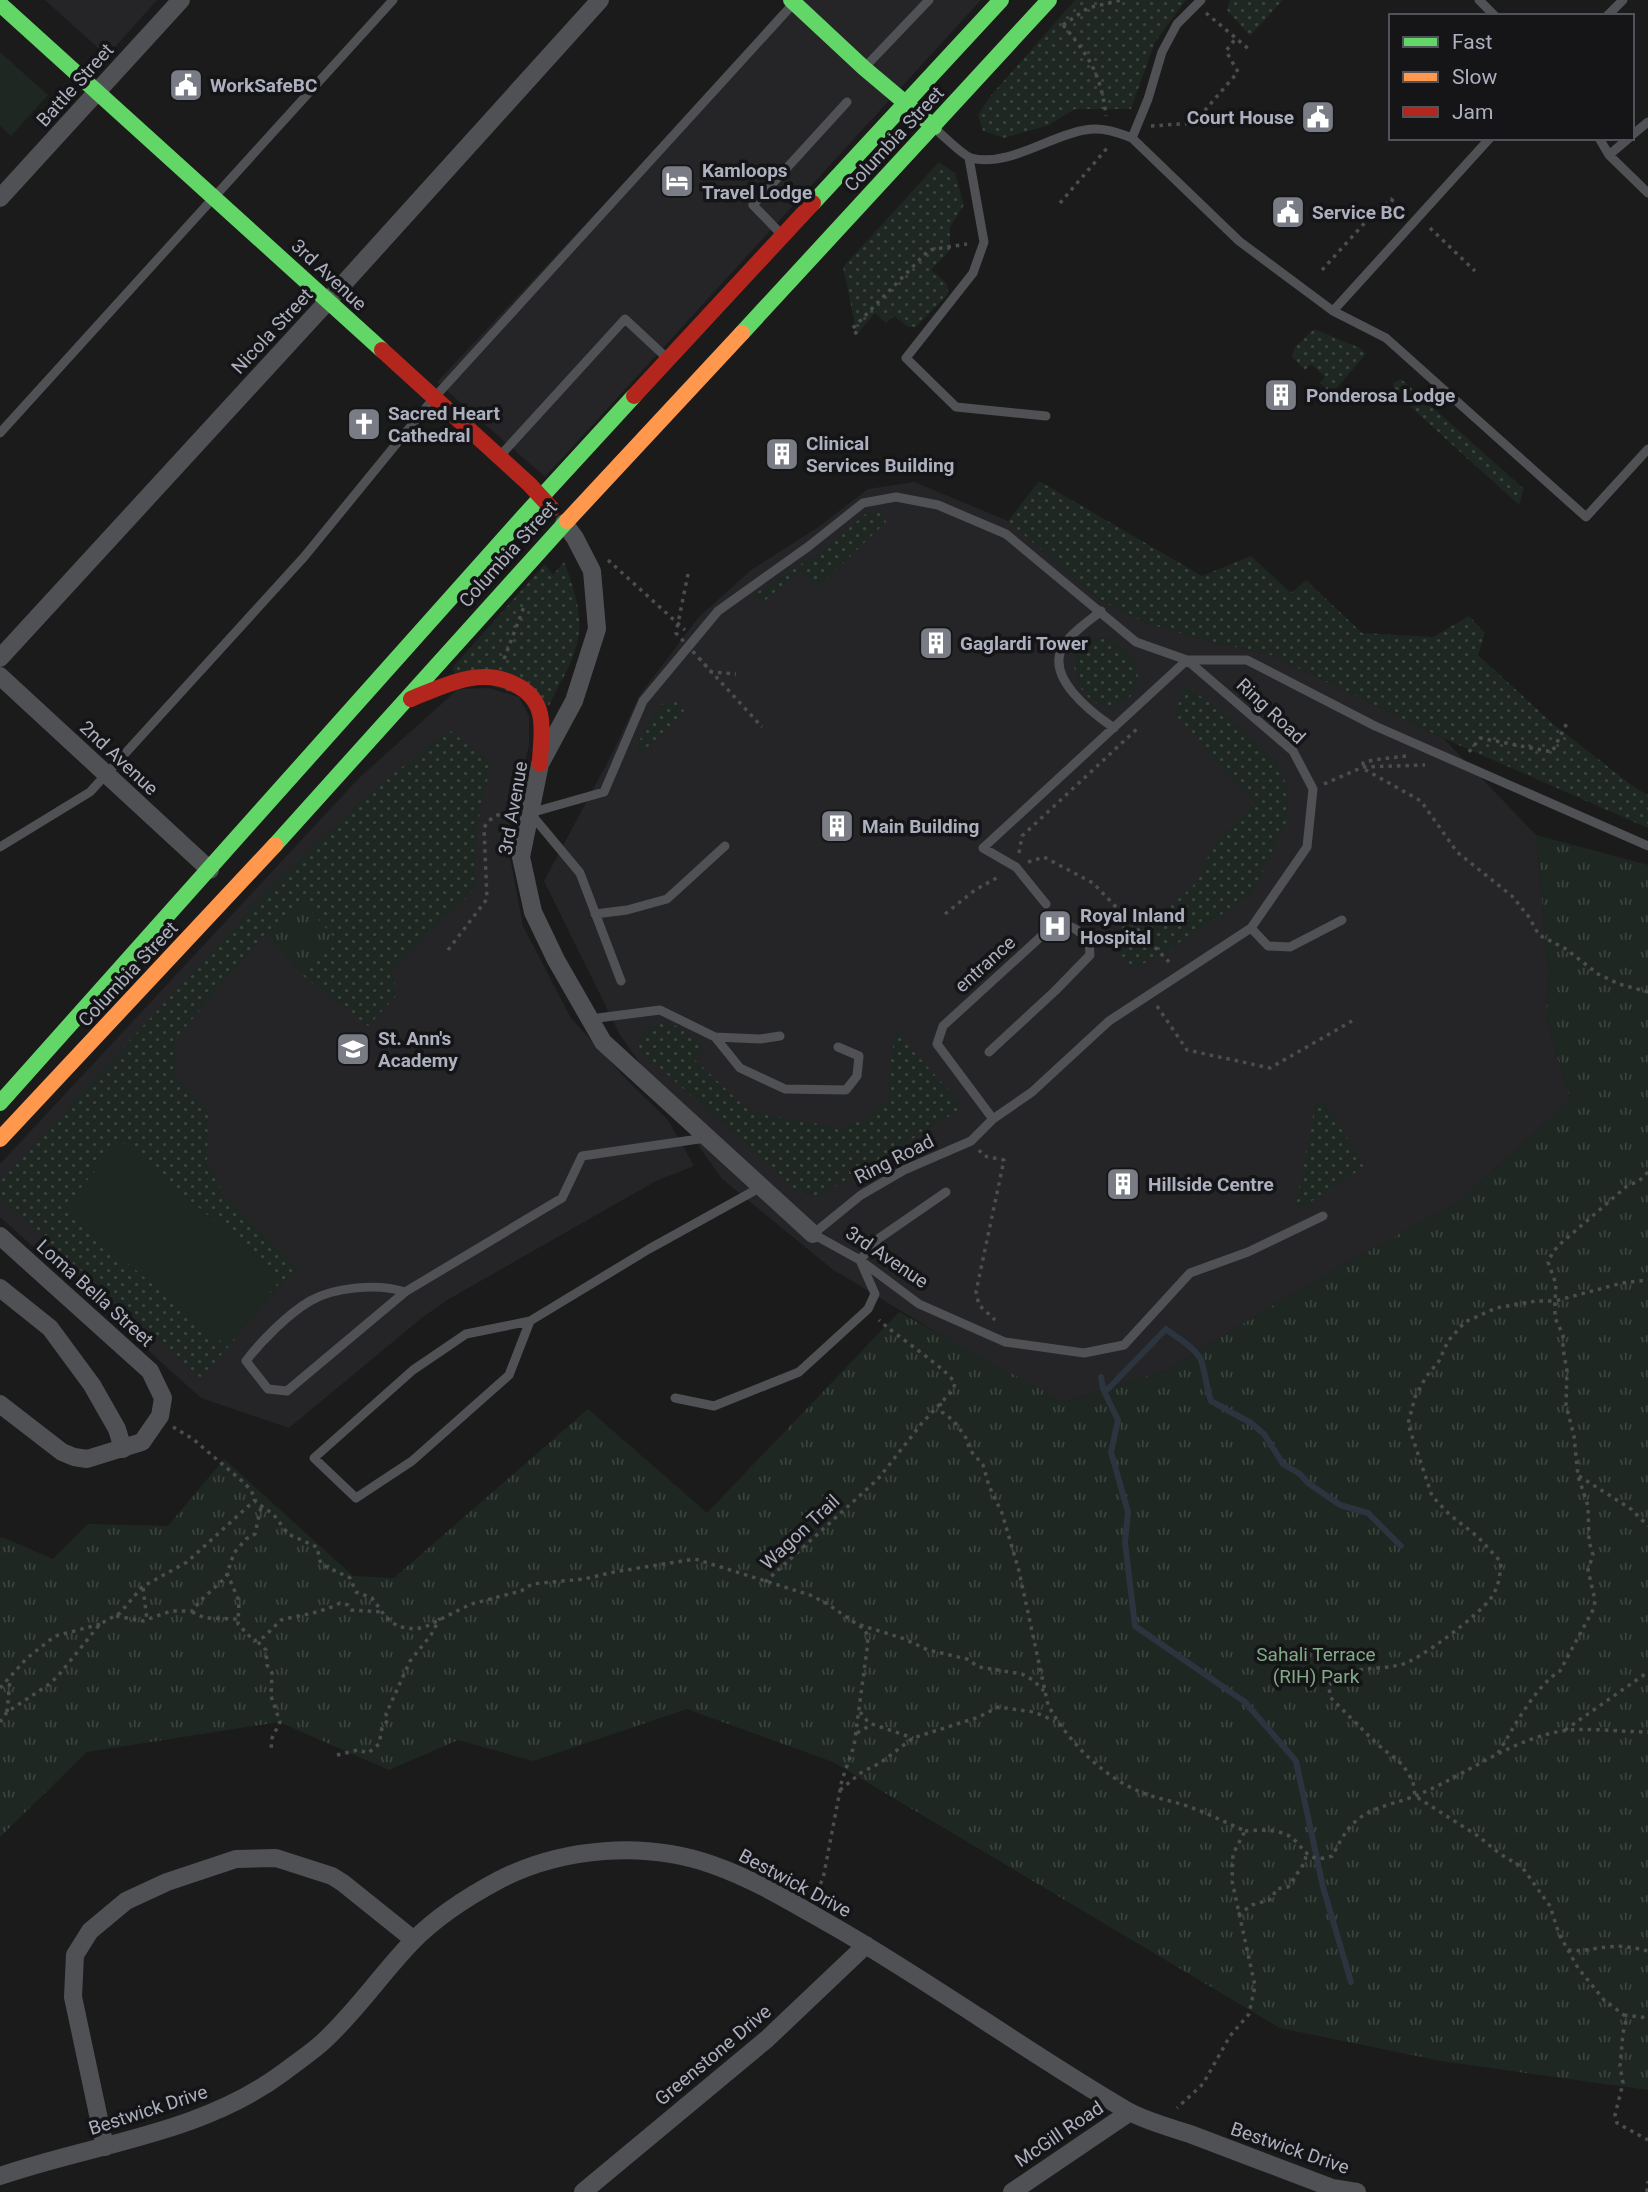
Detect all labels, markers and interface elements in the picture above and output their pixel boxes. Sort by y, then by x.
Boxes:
legend [1389,14,1634,140]
text: Fast [1452,30,1493,54]
street label: Battle Street [32,39,118,131]
text: Slow [1452,65,1498,89]
public building icon: WorkSafeBC [167,66,205,104]
place label: WorkSafeBC [210,74,317,97]
street label: Columbia Street [839,82,949,196]
public building icon: Court House [1299,98,1337,136]
text: Jam [1452,100,1493,124]
place label: Court House [1187,106,1294,129]
place label: Kamloops Travel Lodge [702,159,812,204]
hotel icon: Kamloops Travel Lodge [658,162,696,200]
public building icon: Service BC [1269,193,1307,231]
place label: Service BC [1312,201,1405,224]
street label: 3rd Avenue [287,234,371,316]
street label: Nicola Street [227,283,317,379]
building icon: Ponderosa Lodge [1262,376,1300,414]
place label: Ponderosa Lodge [1306,384,1455,407]
place label: Sacred Heart Cathedral [388,402,500,447]
church icon: Sacred Heart Cathedral [345,405,383,443]
place label: Clinical Services Building [806,432,954,477]
building icon: Clinical Services Building [763,435,801,473]
street label: Columbia Street [454,496,562,612]
building icon: Gaglardi Tower [917,624,955,662]
place label: Gaglardi Tower [960,632,1088,655]
street label: Ring Road [1232,673,1310,749]
street label: 2nd Avenue [75,716,163,800]
street label: 3rd Avenue [493,759,533,857]
building icon: Main Building [818,807,856,845]
place label: Main Building [862,815,979,838]
place label: Royal Inland Hospital [1080,904,1185,949]
hospital icon: Royal Inland Hospital [1036,907,1074,945]
street label: Columbia Street [73,917,183,1031]
street label: entrance [950,931,1020,997]
place label: St. Ann's Academy [378,1027,458,1072]
school or university icon: St. Ann's Academy [334,1030,372,1068]
street label: Ring Road [851,1129,937,1189]
building icon: Hillside Centre [1104,1165,1142,1203]
place label: Hillside Centre [1148,1173,1274,1196]
street label: 3rd Avenue [841,1221,933,1293]
street label: Loma Bella Street [32,1235,158,1351]
street label: Wagon Trail [756,1490,844,1574]
park label: Sahali Terrace (RIH) Park [1256,1643,1376,1688]
street label: Bestwick Drive [735,1844,855,1922]
street label: Greenstone Drive [650,2000,776,2110]
street label: Bestwick Drive [86,2080,210,2140]
street label: McGill Road [1010,2096,1108,2172]
street label: Bestwick Drive [1228,2117,1352,2179]

